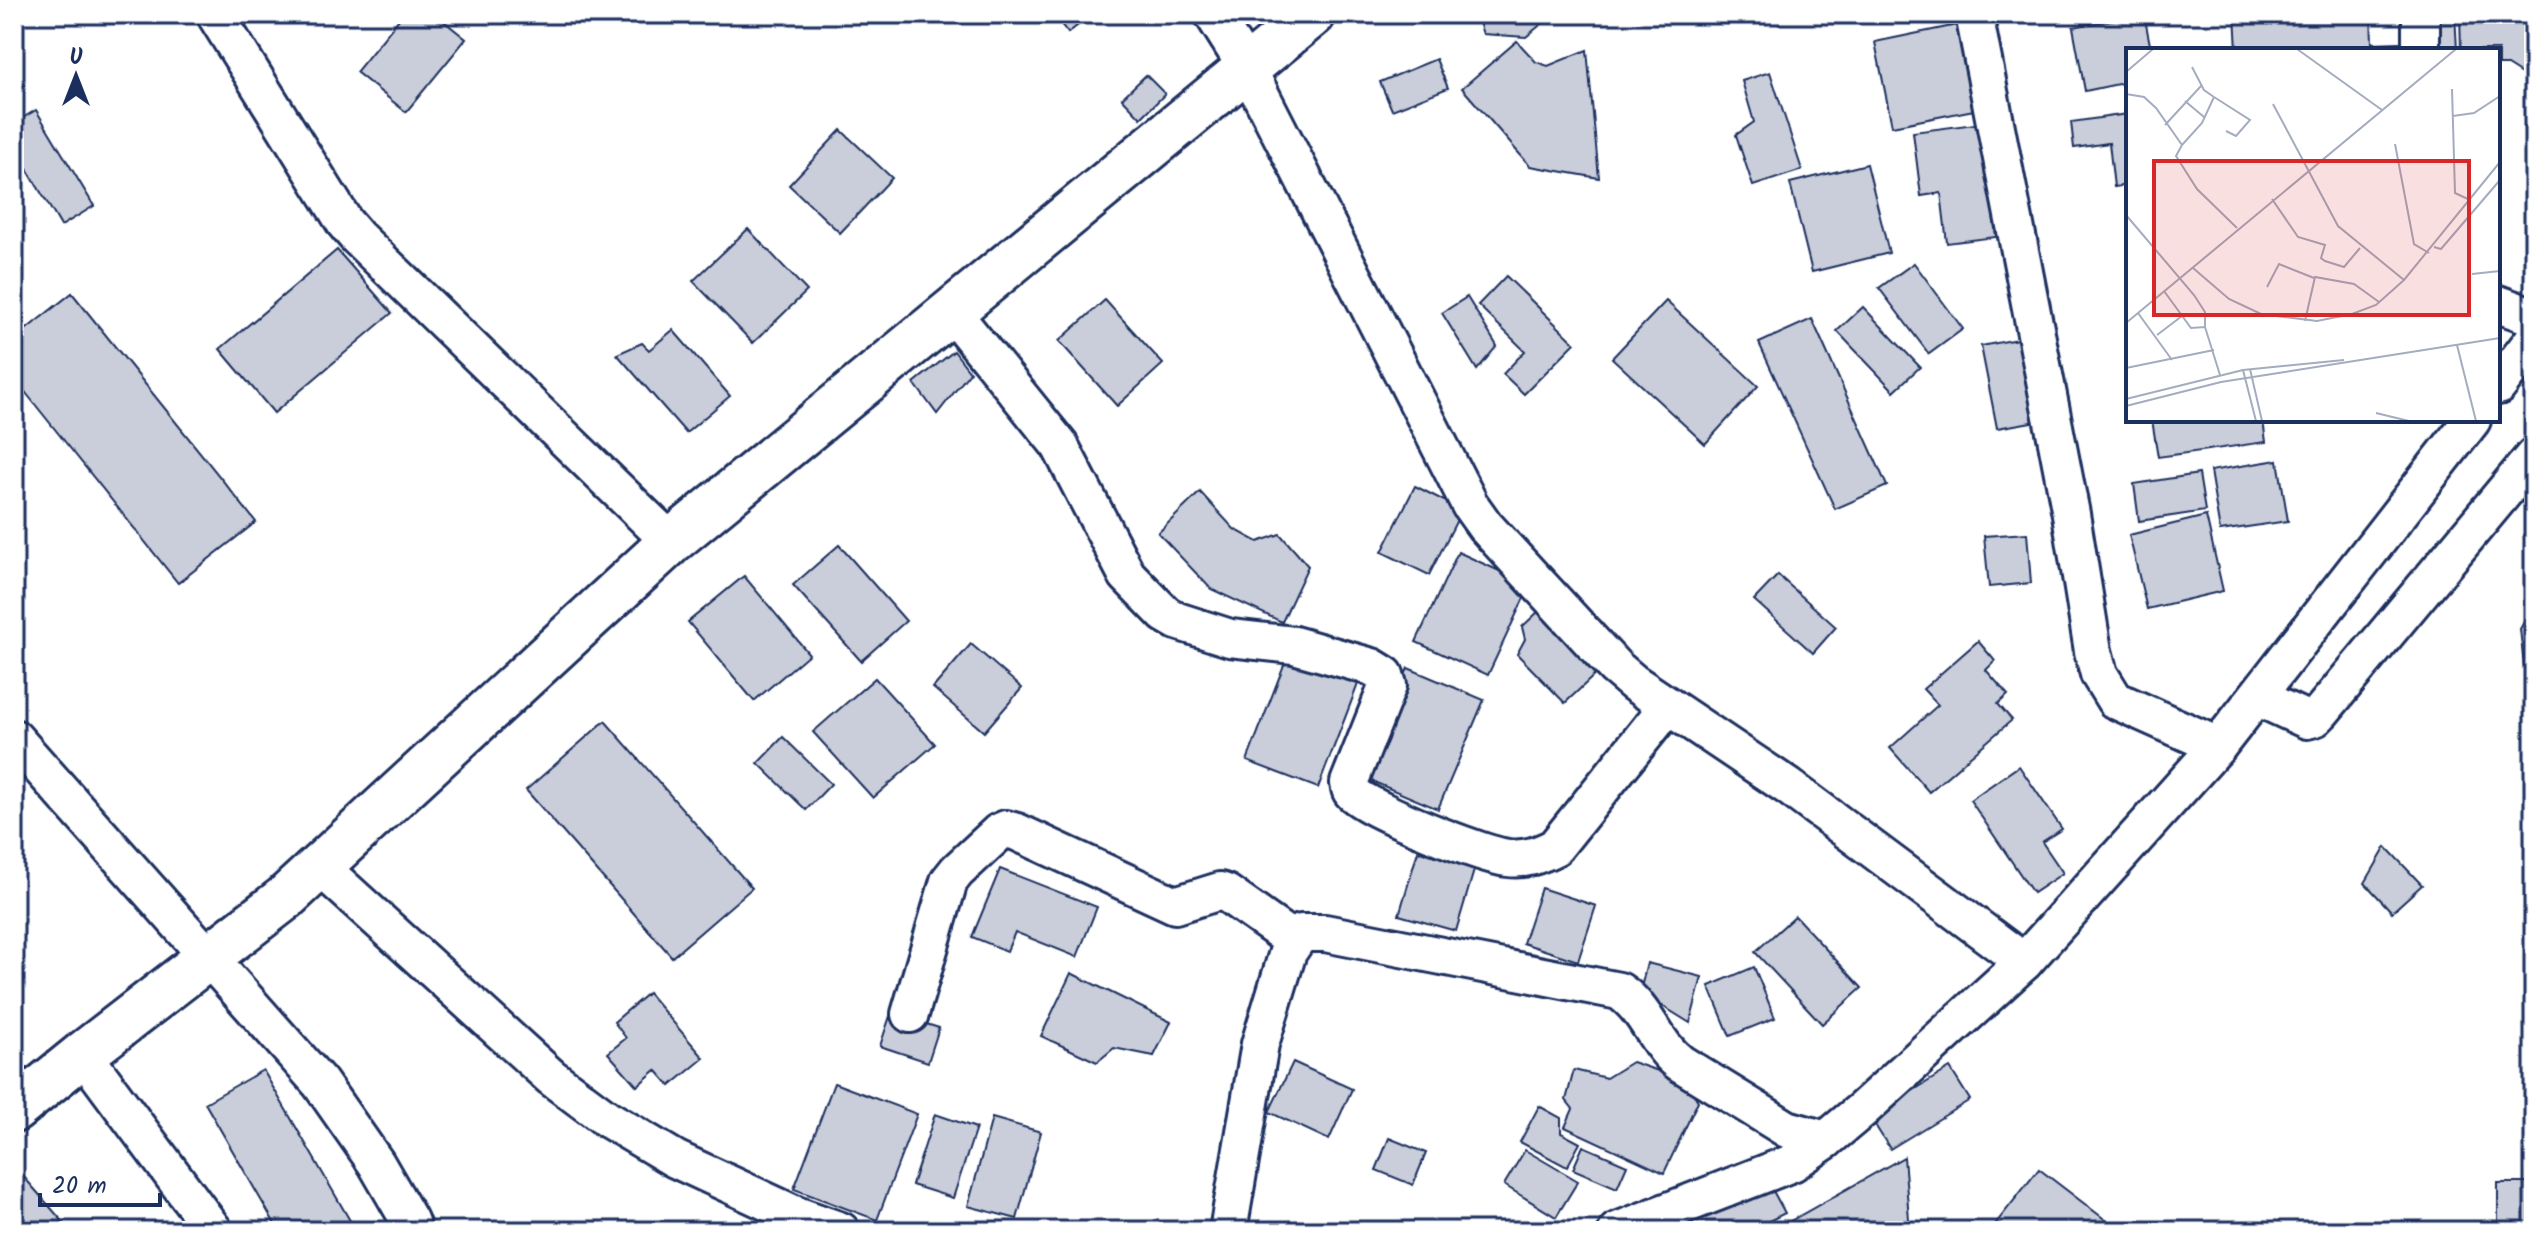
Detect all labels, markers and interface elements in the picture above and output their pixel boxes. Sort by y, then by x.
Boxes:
north arrow [36,36,116,116]
text: U [69,41,83,76]
inset map [2126,48,2500,422]
scale bar [40,1157,160,1207]
text: 20 m [52,1167,107,1206]

